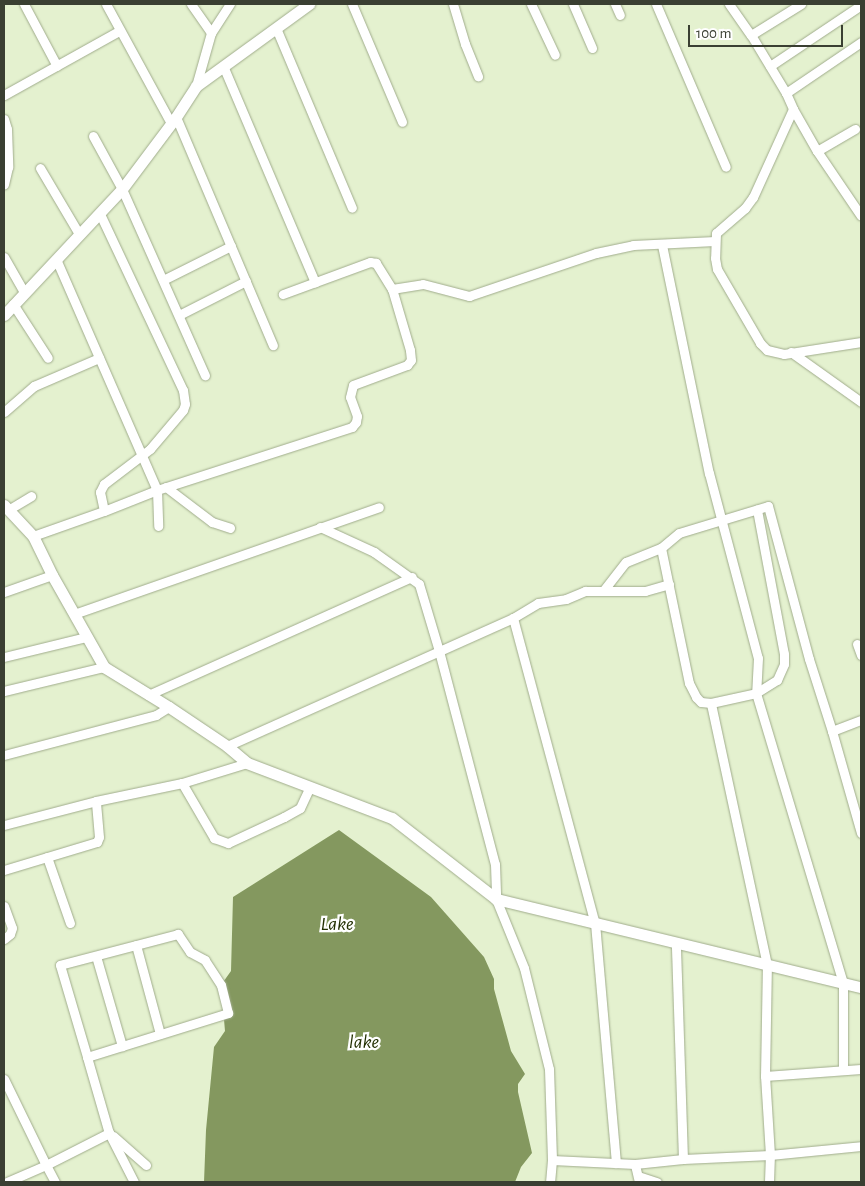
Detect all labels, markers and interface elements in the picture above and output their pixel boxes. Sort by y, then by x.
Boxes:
scale bar [690,15,845,47]
text: 100 m [696,26,731,41]
water label: Lake [320,912,354,936]
water label: lake [349,1030,379,1054]

